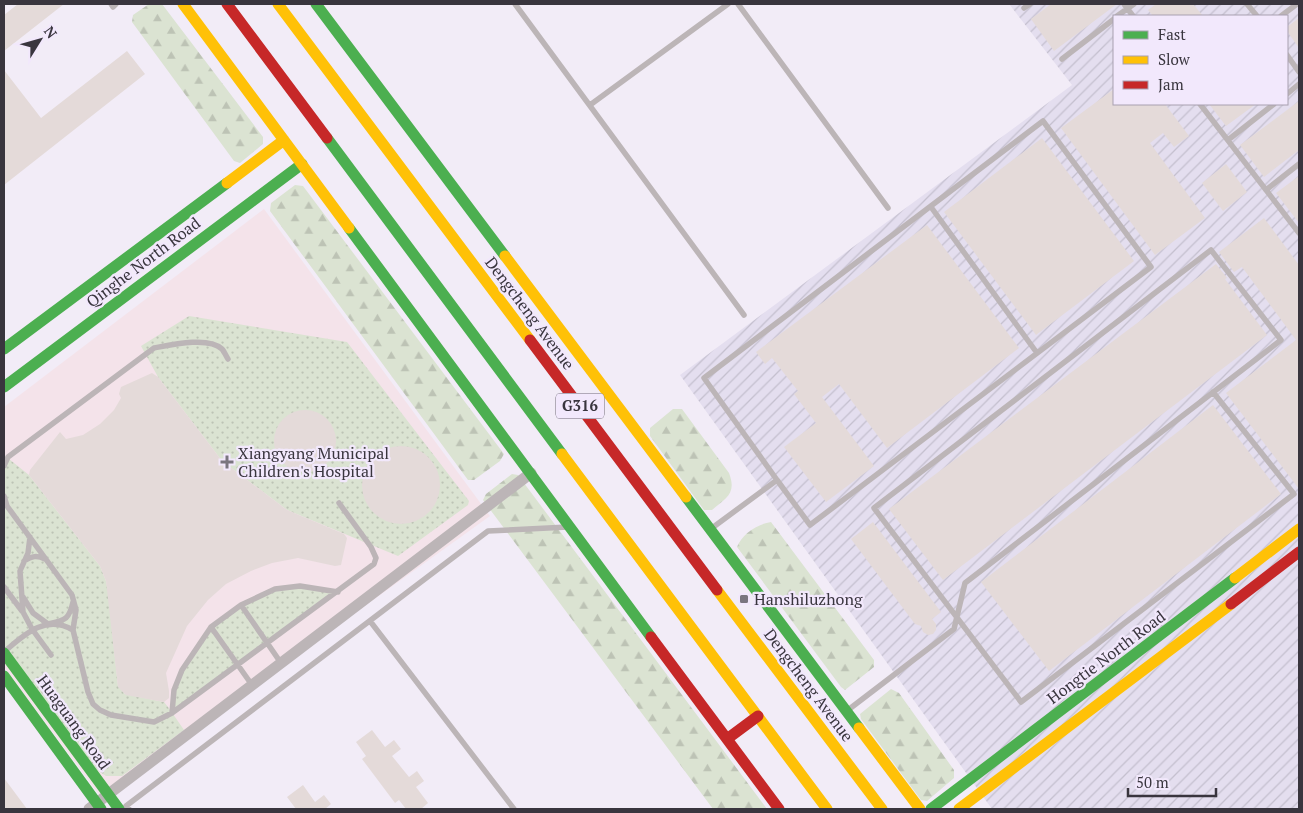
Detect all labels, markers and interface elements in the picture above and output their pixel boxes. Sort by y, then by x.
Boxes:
north arrow [15,15,65,65]
legend [1113,15,1288,105]
text: N [40,22,62,42]
text: Fast [1158,24,1186,44]
text: Slow [1158,49,1191,69]
text: Jam [1158,74,1184,94]
street label: Qinghe North Road [81,212,205,312]
street label: Dengcheng Avenue [480,252,580,374]
road number: G316 [556,394,604,418]
place label: Xiangyang Municipal Children's Hospital [238,442,389,482]
marker: Xiangyang Municipal Children's Hospital [220,455,234,469]
place label: Hanshiluzhong [754,588,863,610]
marker: Hanshiluzhong [738,593,750,605]
street label: Hongtie North Road [1042,605,1170,709]
street label: Dengcheng Avenue [759,624,859,746]
street label: Huaguang Road [32,670,116,774]
scale bar [1128,766,1216,798]
text: 50 m [1136,772,1169,792]

